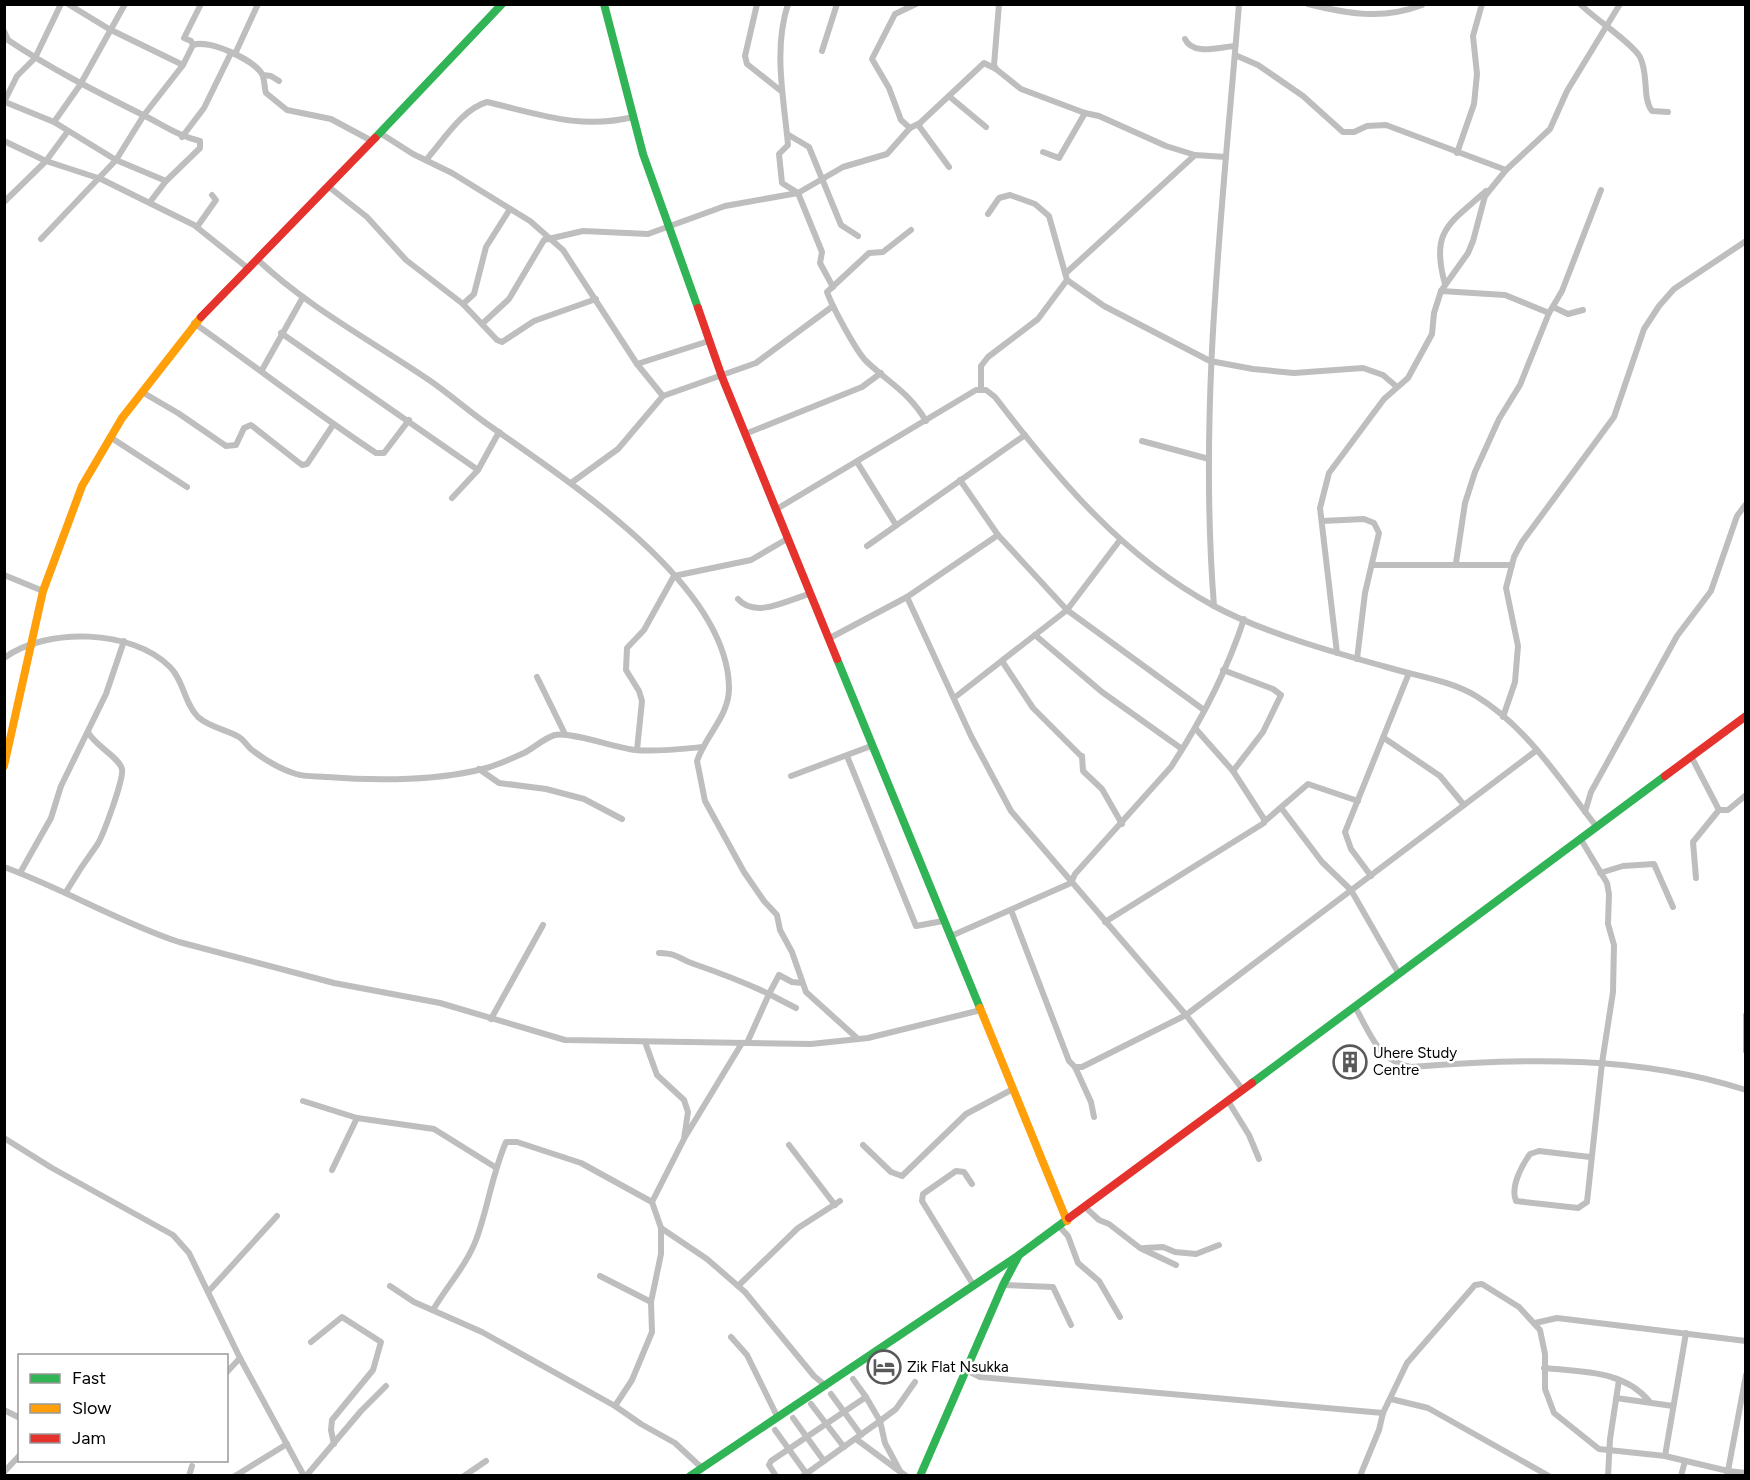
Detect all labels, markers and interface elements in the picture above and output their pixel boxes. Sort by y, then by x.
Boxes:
building icon: Uhere Study Centre [1332,1044,1368,1080]
place label: Uhere Study Centre [1373,1044,1457,1079]
hotel icon: Zik Flat Nsukka [866,1349,902,1385]
legend [18,1354,228,1462]
place label: Zik Flat Nsukka [907,1358,1009,1376]
text: Fast [72,1367,106,1389]
text: Slow [72,1397,111,1419]
text: Jam [72,1427,106,1449]

